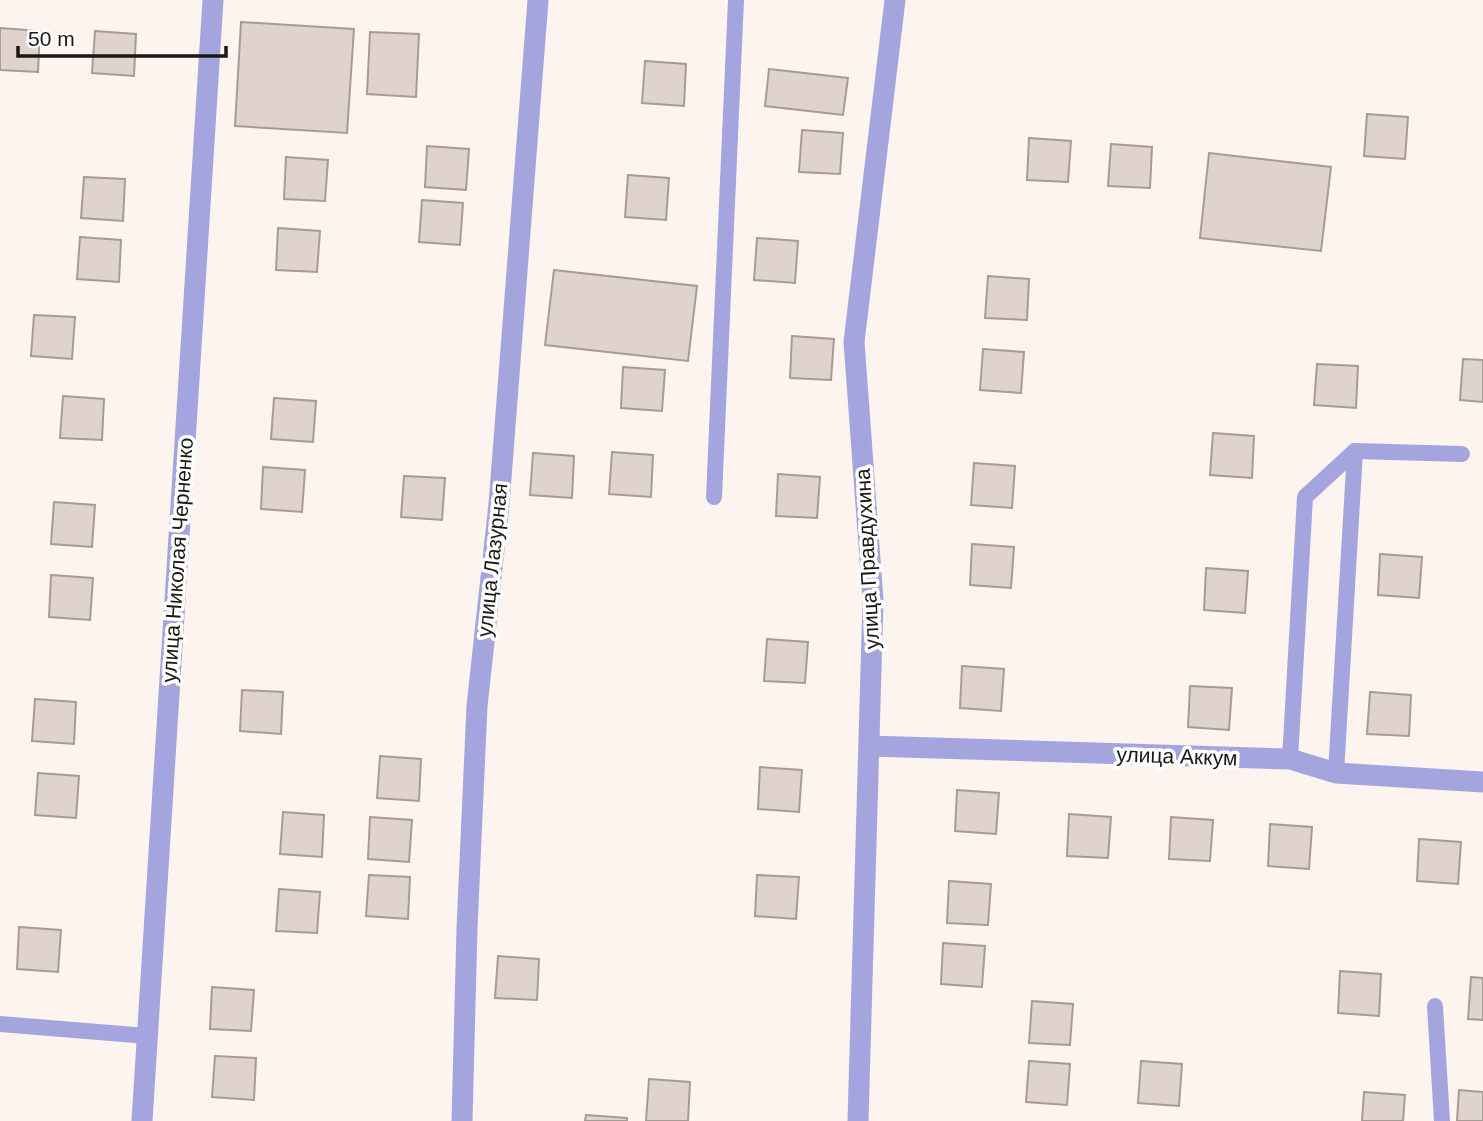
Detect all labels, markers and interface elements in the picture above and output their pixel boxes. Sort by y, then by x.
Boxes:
scale bar [18,14,226,58]
text: 50 m [28,27,75,50]
street label: улица Николая Черненко [157,437,197,683]
street label: улица Правдухина [851,468,883,650]
street label: улица Лазурная [472,482,512,638]
street label: улица Аккум [1116,742,1238,770]

